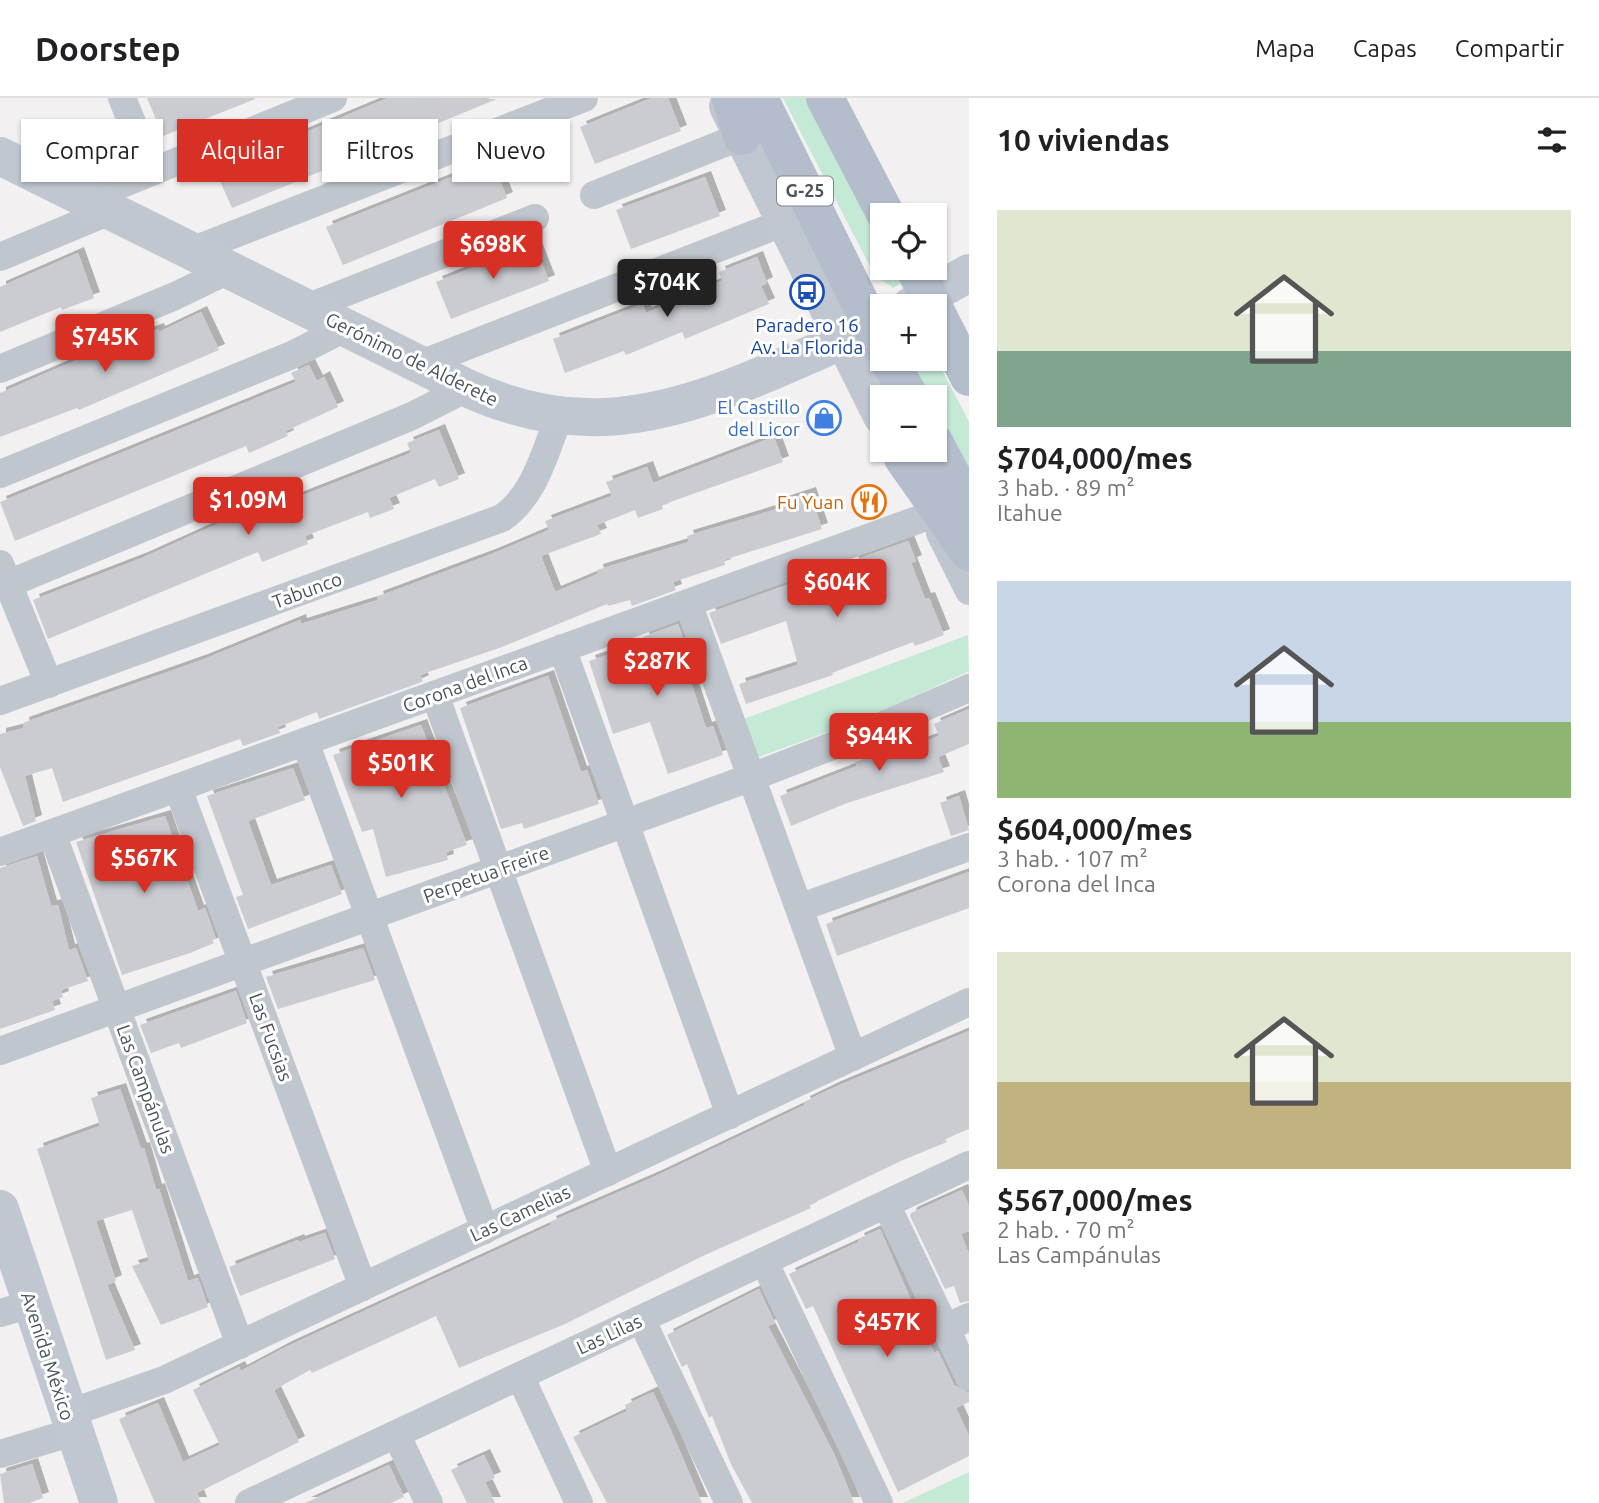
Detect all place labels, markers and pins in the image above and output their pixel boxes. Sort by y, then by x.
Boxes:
pin: $698K [444,222,542,281]
pin: $704K [618,260,716,319]
bus stop icon: Paradero 16 Av. La Florida [788,273,826,311]
pin: $745K [56,314,154,374]
place label: Paradero 16 Av. La Florida [751,314,863,358]
place label: El Castillo del Licor [717,396,800,440]
shop icon: El Castillo del Licor [805,399,843,437]
pin: $1.09M [191,478,305,537]
restaurant icon: Fu Yuan [850,483,888,521]
place label: Fu Yuan [777,491,844,513]
pin: $604K [788,560,886,619]
pin: $287K [608,638,706,698]
pin: $944K [830,714,928,773]
pin: $501K [352,740,450,800]
pin: $567K [95,836,193,895]
pin: $457K [838,1300,936,1359]

